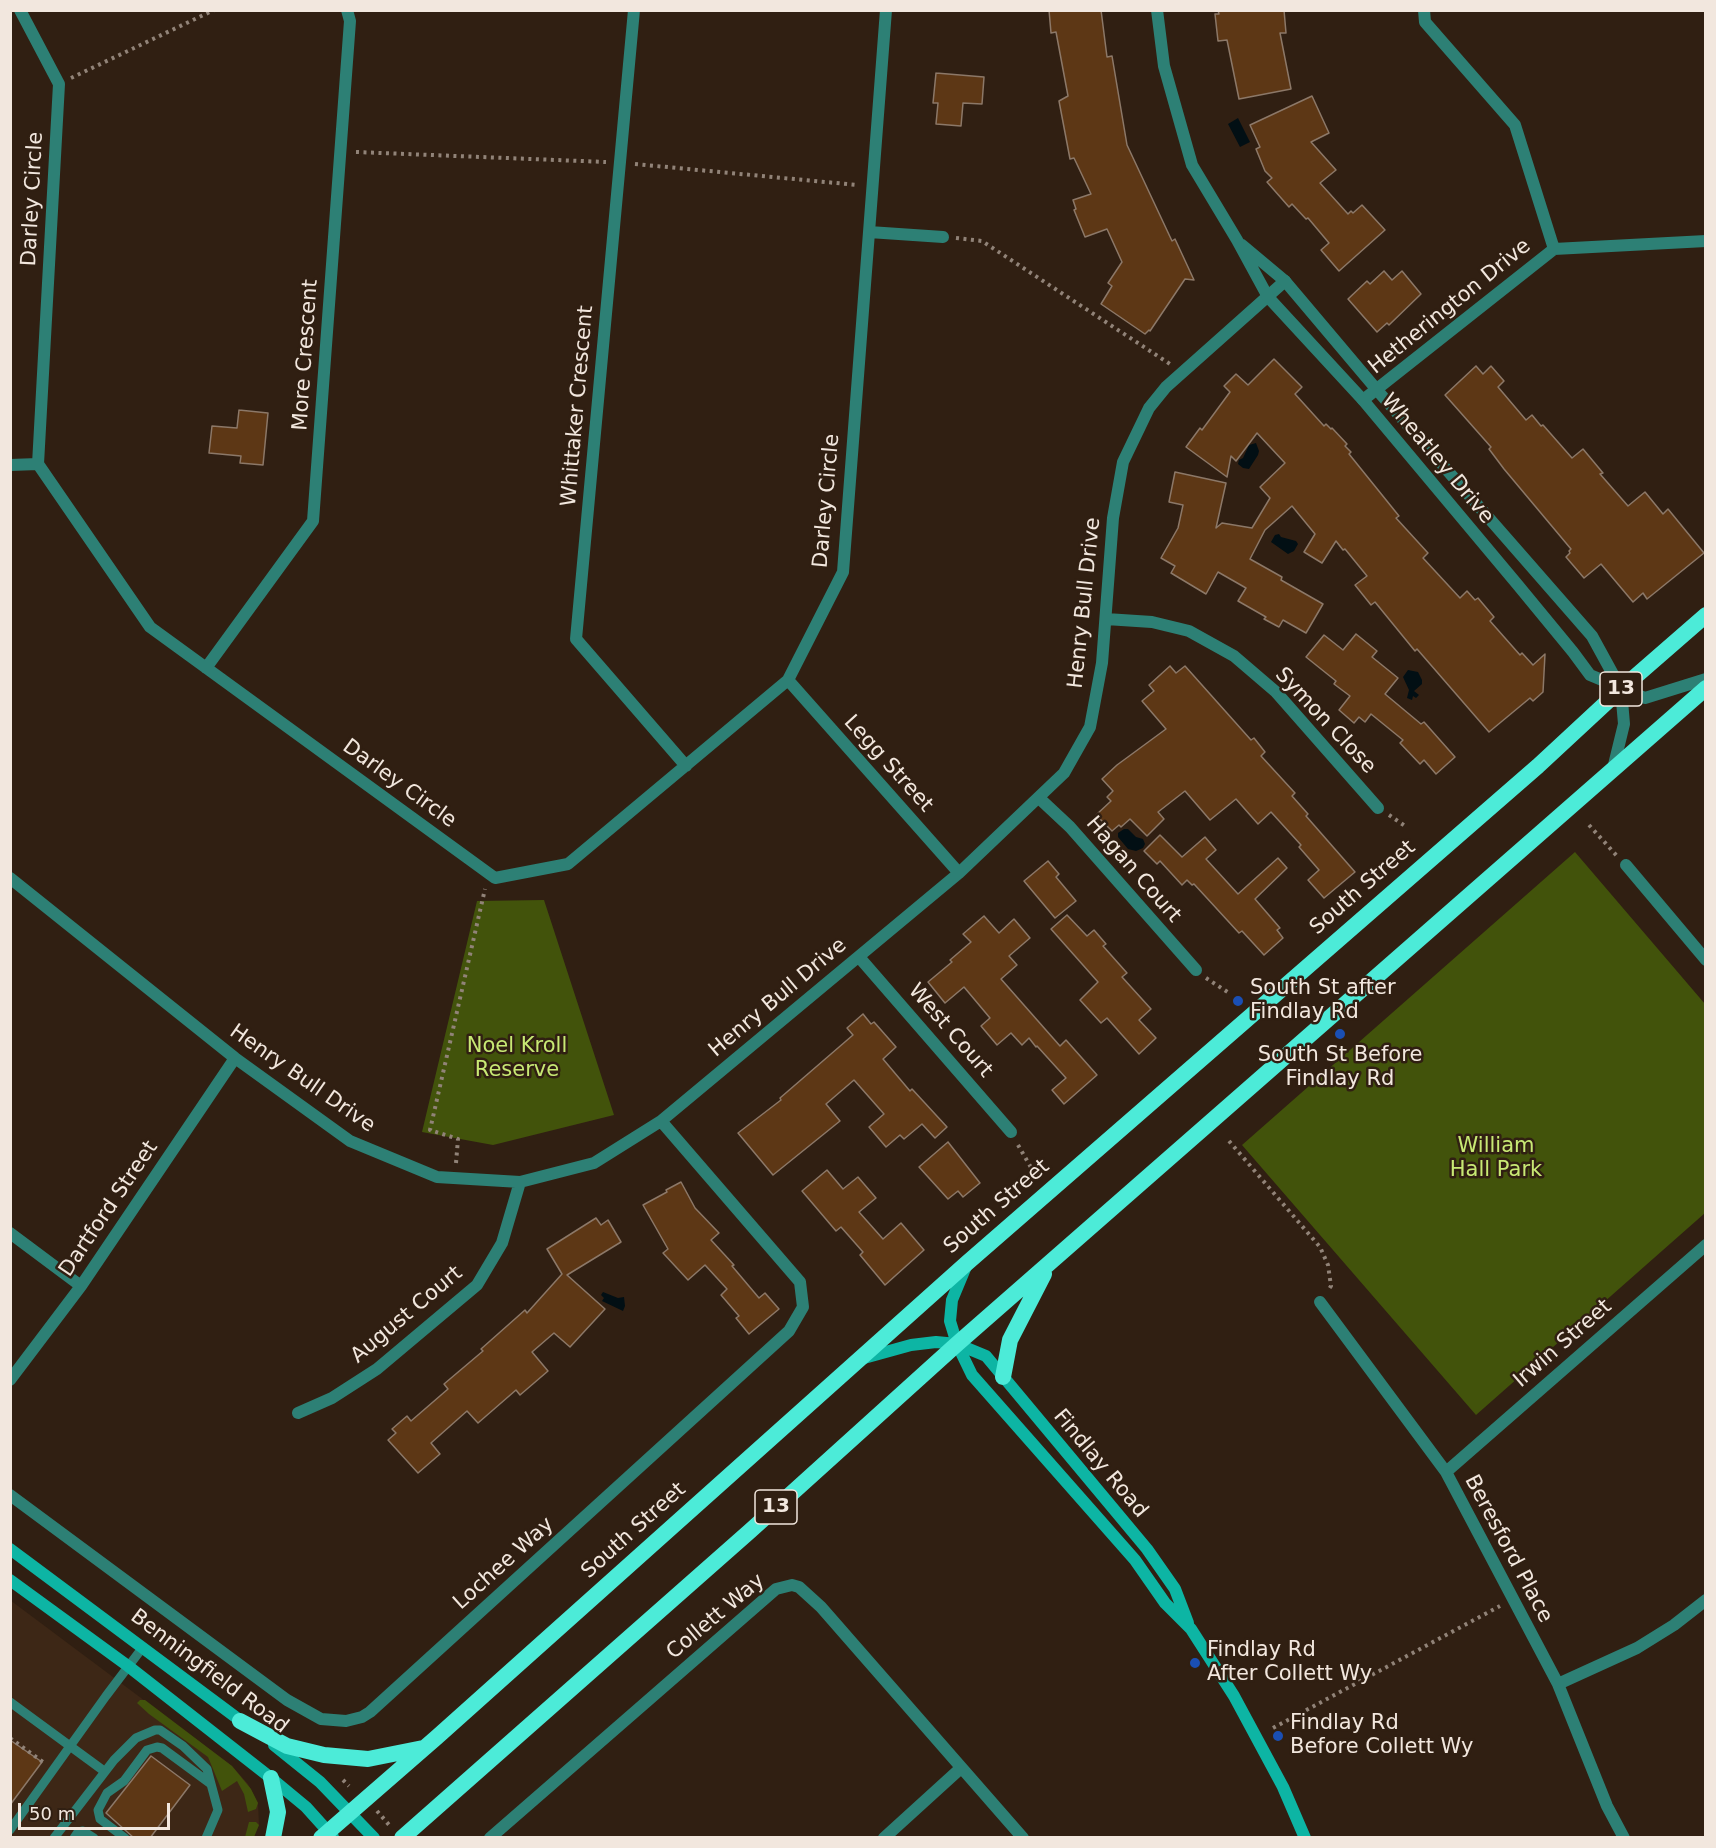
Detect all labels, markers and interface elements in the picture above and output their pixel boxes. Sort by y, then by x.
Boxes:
street label: Darley Circle [17,131,49,267]
street label: Hetherington Drive [1364,234,1536,380]
street label: More Crescent [288,279,324,431]
street label: Whittaker Crescent [557,304,599,508]
street label: Wheatley Drive [1375,389,1499,529]
street label: Darley Circle [809,433,845,569]
street label: Henry Bull Drive [1063,516,1107,690]
street label: Symon Close [1269,663,1381,779]
road number: 13 [1600,672,1642,706]
street label: Legg Street [838,710,938,818]
street label: Darley Circle [337,734,461,834]
street label: Hagan Court [1080,812,1186,928]
street label: South Street [1305,835,1421,941]
street label: Henry Bull Drive [704,933,852,1063]
place label: South St after Findlay Rd [1250,976,1396,1026]
street label: West Court [902,979,998,1083]
marker: South St after Findlay Rd [1231,994,1245,1008]
street label: Henry Bull Drive [224,1019,380,1139]
marker: South St Before Findlay Rd [1333,1027,1347,1041]
park label: Noel Kroll Reserve [467,1034,567,1084]
place label: South St Before Findlay Rd [1258,1043,1422,1093]
park label: William Hall Park [1450,1134,1542,1184]
street label: Dartford Street [54,1136,164,1282]
street label: South Street [939,1154,1055,1260]
street label: August Court [346,1261,468,1369]
street label: Irwin Street [1509,1295,1617,1393]
street label: Findlay Road [1047,1405,1153,1523]
street label: Beresford Place [1458,1471,1558,1627]
street label: South Street [577,1478,691,1584]
road number: 13 [755,1490,797,1524]
street label: Lochee Way [449,1512,559,1616]
street label: Collett Way [662,1569,770,1665]
street label: Benningfield Road [125,1604,293,1740]
place label: Findlay Rd After Collett Wy [1207,1638,1372,1688]
marker: Findlay Rd After Collett Wy [1188,1656,1202,1670]
place label: Findlay Rd Before Collett Wy [1290,1711,1473,1761]
marker: Findlay Rd Before Collett Wy [1271,1729,1285,1743]
scale bar [21,1791,172,1829]
text: 50 m [29,1803,75,1824]

